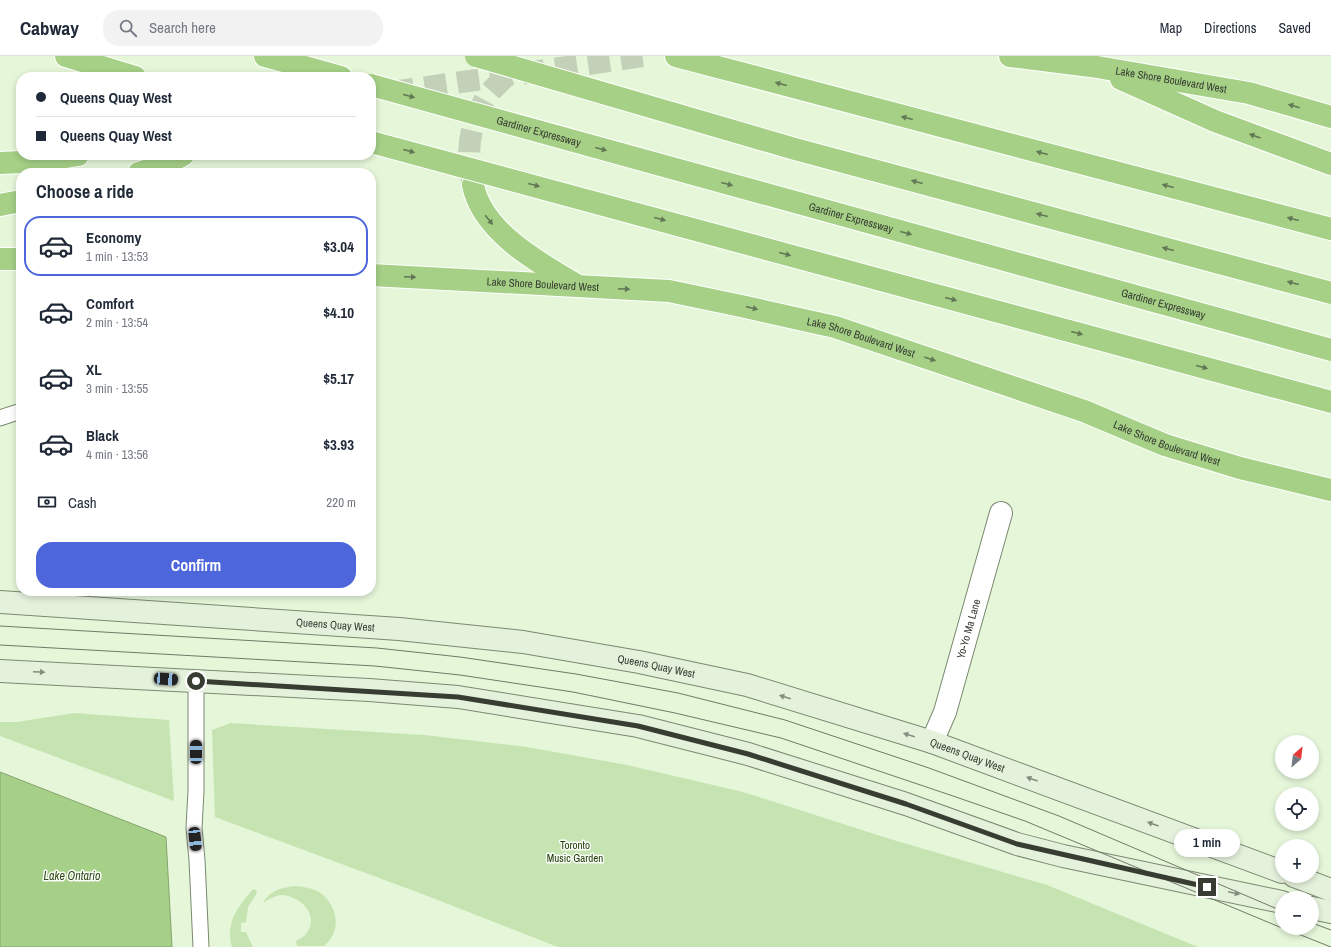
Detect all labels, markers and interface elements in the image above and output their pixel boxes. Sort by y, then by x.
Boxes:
search box [103,10,383,46]
text: Cabway [20,15,79,41]
icon: search [117,17,139,39]
text: Search here [149,17,216,38]
text: Map [1160,19,1182,37]
text: Directions [1204,19,1256,37]
text: Saved [1278,19,1311,37]
street label: Lake Shore Boulevard West [1115,63,1228,96]
one-way arrow [775,81,787,87]
text: Queens Quay West [60,87,172,108]
one-way arrow [403,93,415,99]
one-way arrow [1287,103,1299,109]
street label: Gardiner Expressway [495,113,583,150]
one-way arrow [901,114,913,120]
text: Queens Quay West [60,125,172,146]
one-way arrow [1249,133,1261,139]
one-way arrow [596,146,608,152]
one-way arrow [403,149,415,155]
one-way arrow [1036,150,1048,156]
text: Choose a ride [36,179,134,204]
one-way arrow [910,179,922,185]
one-way arrow [721,181,733,187]
one-way arrow [529,182,541,188]
one-way arrow [1161,183,1173,189]
street label: Gardiner Expressway [807,199,895,236]
one-way arrow [1036,212,1048,218]
one-way arrow [485,214,494,225]
one-way arrow [1287,216,1299,222]
one-way arrow [653,217,666,223]
text: Economy [86,227,141,248]
icon: car [38,228,74,264]
one-way arrow [900,230,912,236]
text: $3.04 [323,236,354,257]
one-way arrow [1162,246,1174,252]
text: 1 min · 13:53 [86,248,148,265]
one-way arrow [779,251,791,257]
one-way arrow [404,274,417,280]
street label: Lake Shore Boulevard West [486,274,600,294]
one-way arrow [1287,279,1300,285]
street label: Gardiner Expressway [1120,285,1208,322]
one-way arrow [618,286,631,292]
text: Comfort [86,293,134,314]
icon: car [38,294,74,330]
one-way arrow [946,296,958,302]
text: $4.10 [323,302,354,323]
one-way arrow [746,306,758,312]
text: 2 min · 13:54 [86,314,148,331]
street label: Lake Shore Boulevard West [806,314,917,361]
one-way arrow [1071,330,1083,336]
one-way arrow [925,356,937,362]
text: XL [86,359,102,380]
icon: car [38,360,74,396]
one-way arrow [1196,364,1208,370]
text: $5.17 [323,368,354,389]
text: 3 min · 13:55 [86,380,148,397]
street label: Lake Shore Boulevard West [1111,417,1222,469]
text: Black [86,425,119,446]
icon: car [38,426,74,462]
text: $3.93 [323,434,354,455]
text: 4 min · 13:56 [86,446,148,463]
icon: cash [36,491,58,513]
text: Cash [68,492,97,513]
text: 220 m [326,494,356,511]
button: Confirm [36,542,356,588]
street label: Yo-Yo Ma Lane [953,597,983,660]
street label: Queens Quay West [295,615,375,634]
street label: Queens Quay West [616,651,697,681]
one-way arrow [33,669,46,675]
car [154,672,178,686]
route start [187,672,205,690]
one-way arrow [779,694,791,700]
one-way arrow [903,732,915,738]
street label: Queens Quay West [928,735,1007,776]
north arrow [1275,735,1319,779]
map controls [1275,735,1319,935]
car [190,740,202,764]
one-way arrow [1025,776,1037,782]
button: locate [1275,787,1319,831]
one-way arrow [1147,821,1159,827]
car [188,826,202,852]
callout: 1 min [1174,829,1240,857]
text: 1 min [1193,834,1221,851]
park label: Toronto Music Garden [547,838,603,865]
button: + [1275,839,1319,883]
water label: Lake Ontario [44,868,101,884]
route end [1198,878,1216,896]
one-way arrow [1228,890,1240,896]
button: − [1275,891,1319,935]

